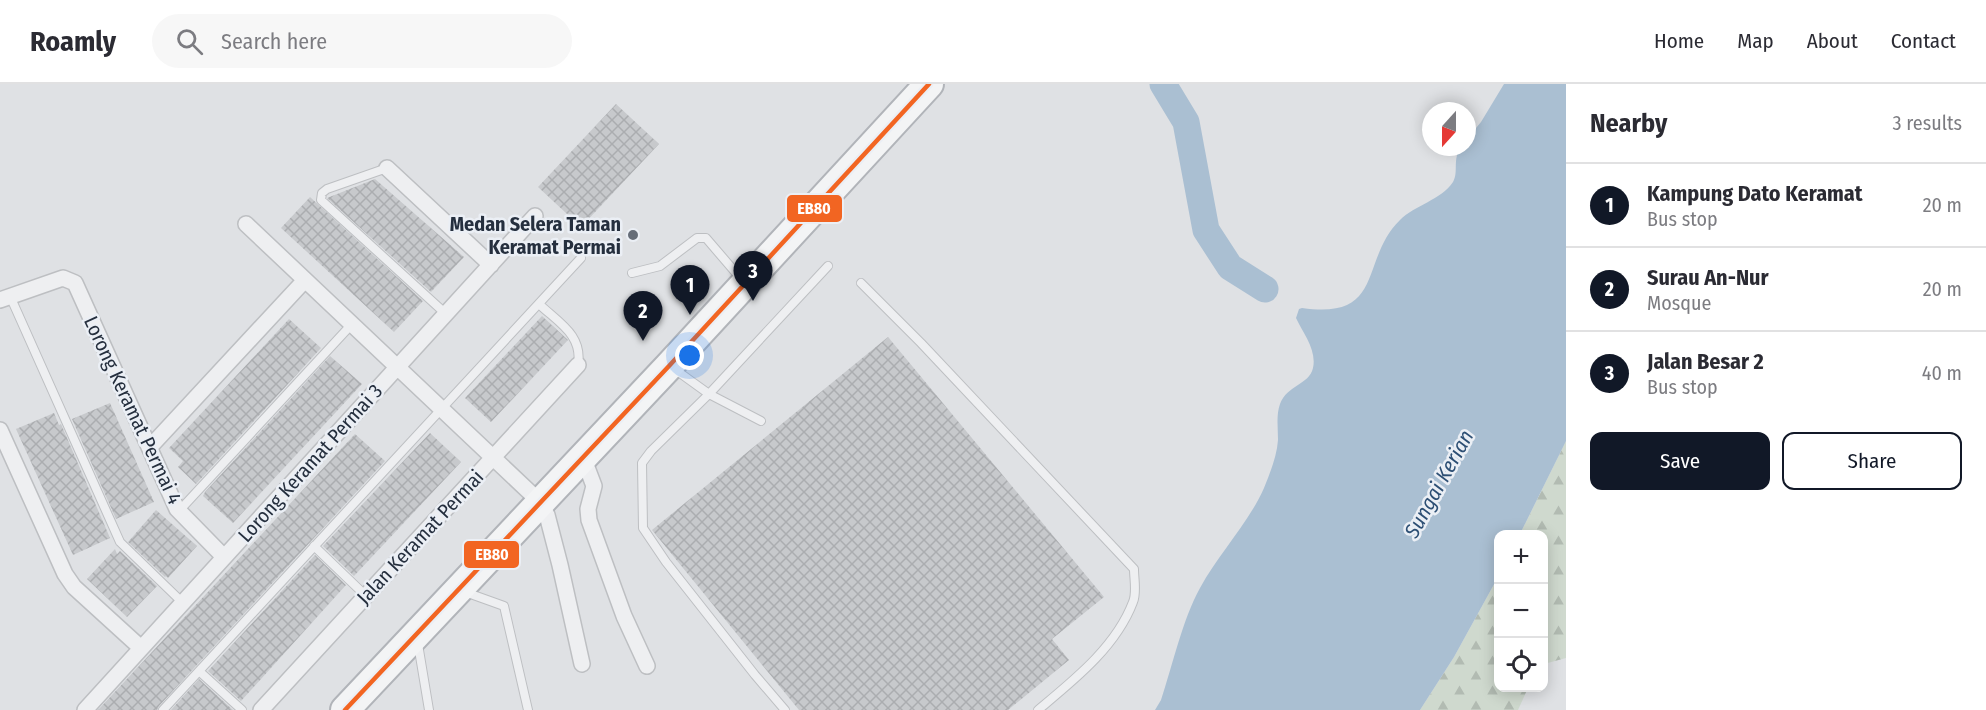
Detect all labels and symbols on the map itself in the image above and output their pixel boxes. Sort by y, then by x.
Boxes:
north arrow [1422,102,1476,156]
line badge: EB80 [786,194,843,223]
text: EB80 [797,199,831,218]
place label: Medan Selera Taman Keramat Permai [450,212,621,259]
marker: Medan Selera Taman Keramat Permai [626,228,640,242]
pin: 3 [734,252,772,301]
pin: 1 [670,266,710,315]
pin: 2 [624,292,662,341]
street label: Lorong Keramat Permai 4 [79,312,187,508]
your location [675,341,704,370]
street label: Lorong Keramat Permai 3 [233,379,387,547]
water label: Sungai Kerian [1398,425,1479,543]
street label: Jalan Keramat Permai [352,465,488,609]
line badge: EB80 [463,540,520,569]
text: EB80 [475,545,509,564]

